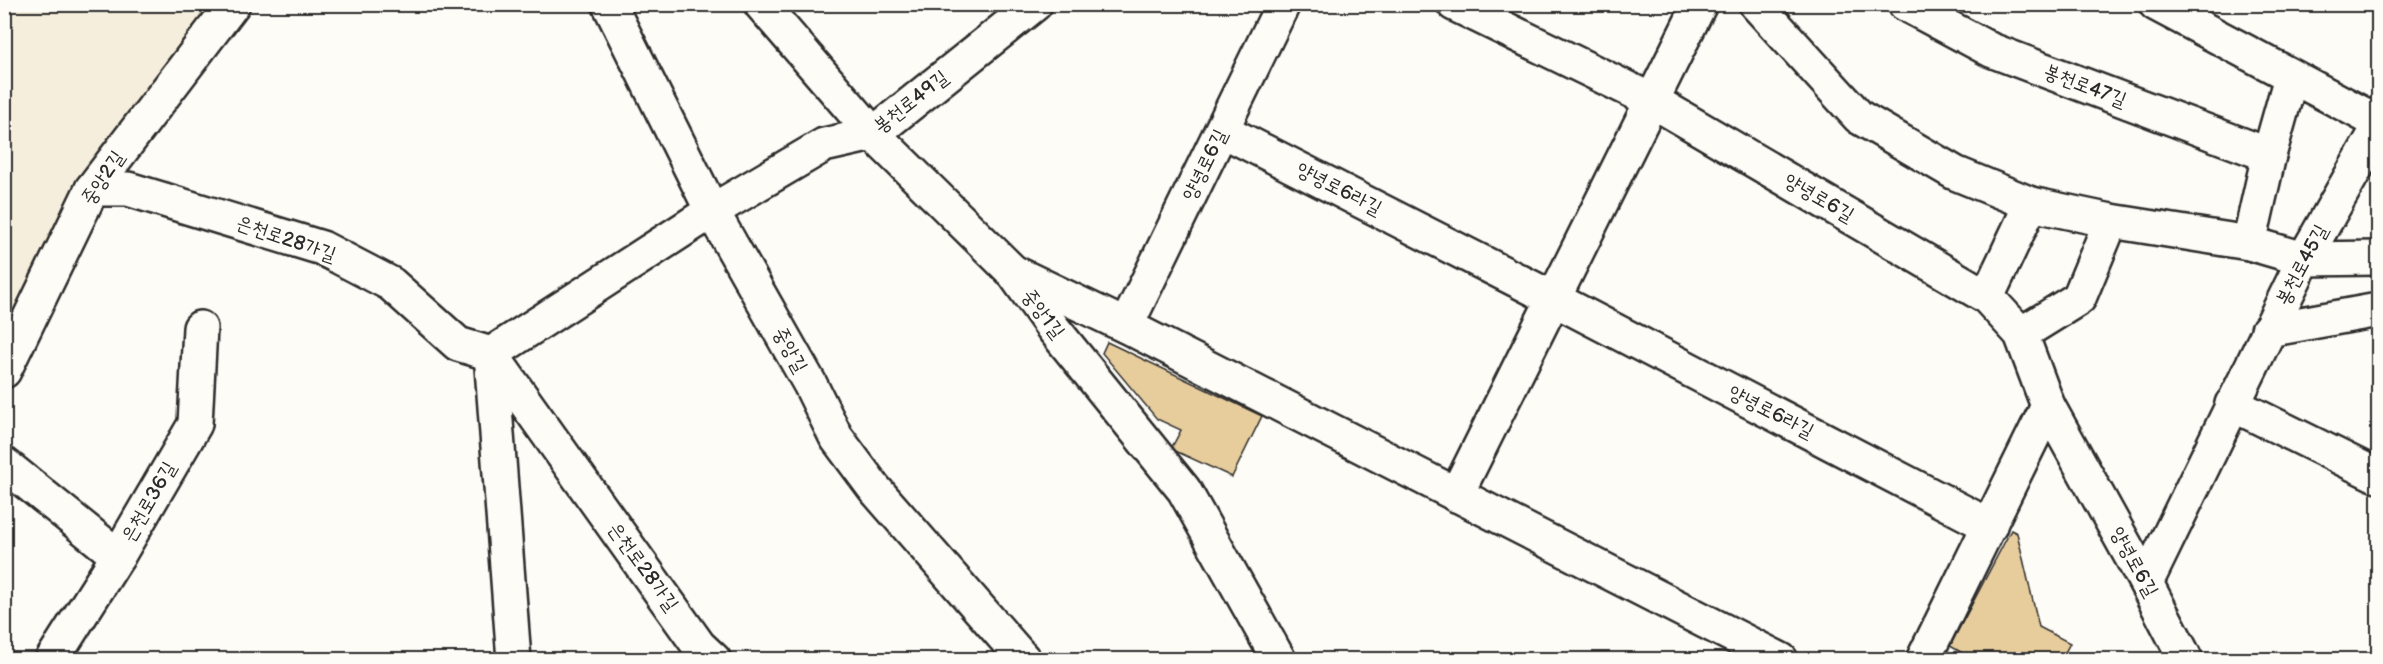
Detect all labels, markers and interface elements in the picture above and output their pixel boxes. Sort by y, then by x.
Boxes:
street label: 봉천로47길 [2040,59,2130,113]
street label: 봉천로49길 [869,65,953,139]
street label: 양녕로6길 [1177,125,1233,205]
street label: 중앙2길 [76,146,130,210]
street label: 양녕로6라길 [1292,157,1386,221]
street label: 양녕로6길 [1780,168,1858,228]
street label: 은천로28가길 [233,211,339,267]
street label: 봉천로45길 [2271,220,2333,310]
street label: 중앙1길 [1017,284,1069,344]
street label: 중앙길 [768,323,812,377]
street label: 양녕로6라길 [1724,380,1818,444]
street label: 은천로36길 [116,458,182,546]
street label: 은천로28가길 [603,518,683,616]
street label: 양녕로6길 [2105,523,2163,601]

